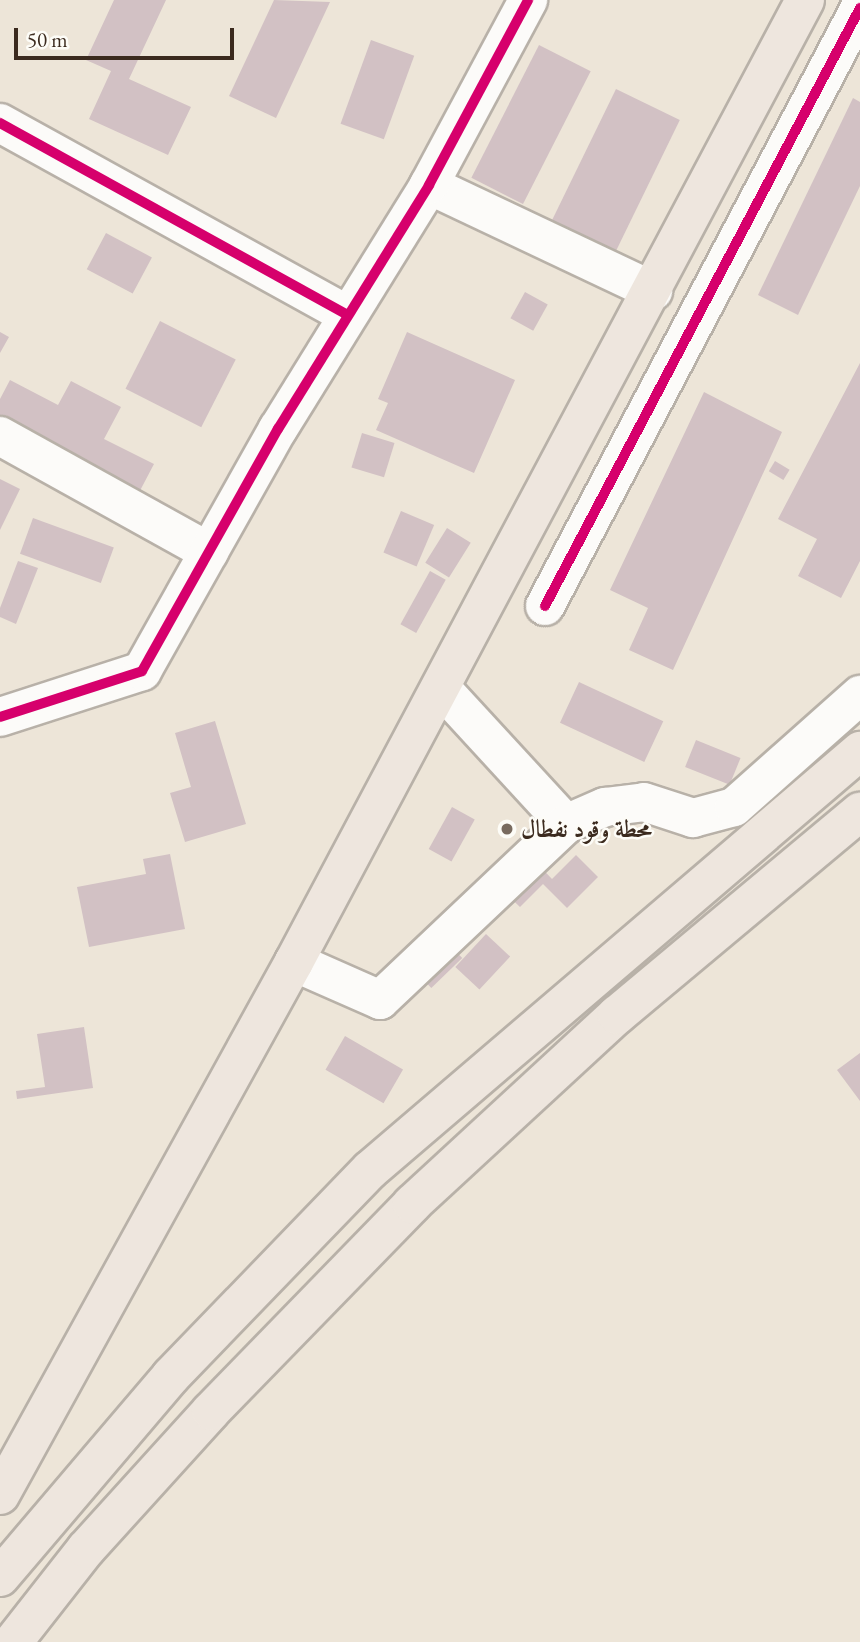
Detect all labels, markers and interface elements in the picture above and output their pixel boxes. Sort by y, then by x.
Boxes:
scale bar [18,14,238,58]
text: 50 m [27,26,68,53]
place label: محطة وقود نفطال [521,815,652,843]
marker: محطة وقود نفطال [499,821,515,837]

